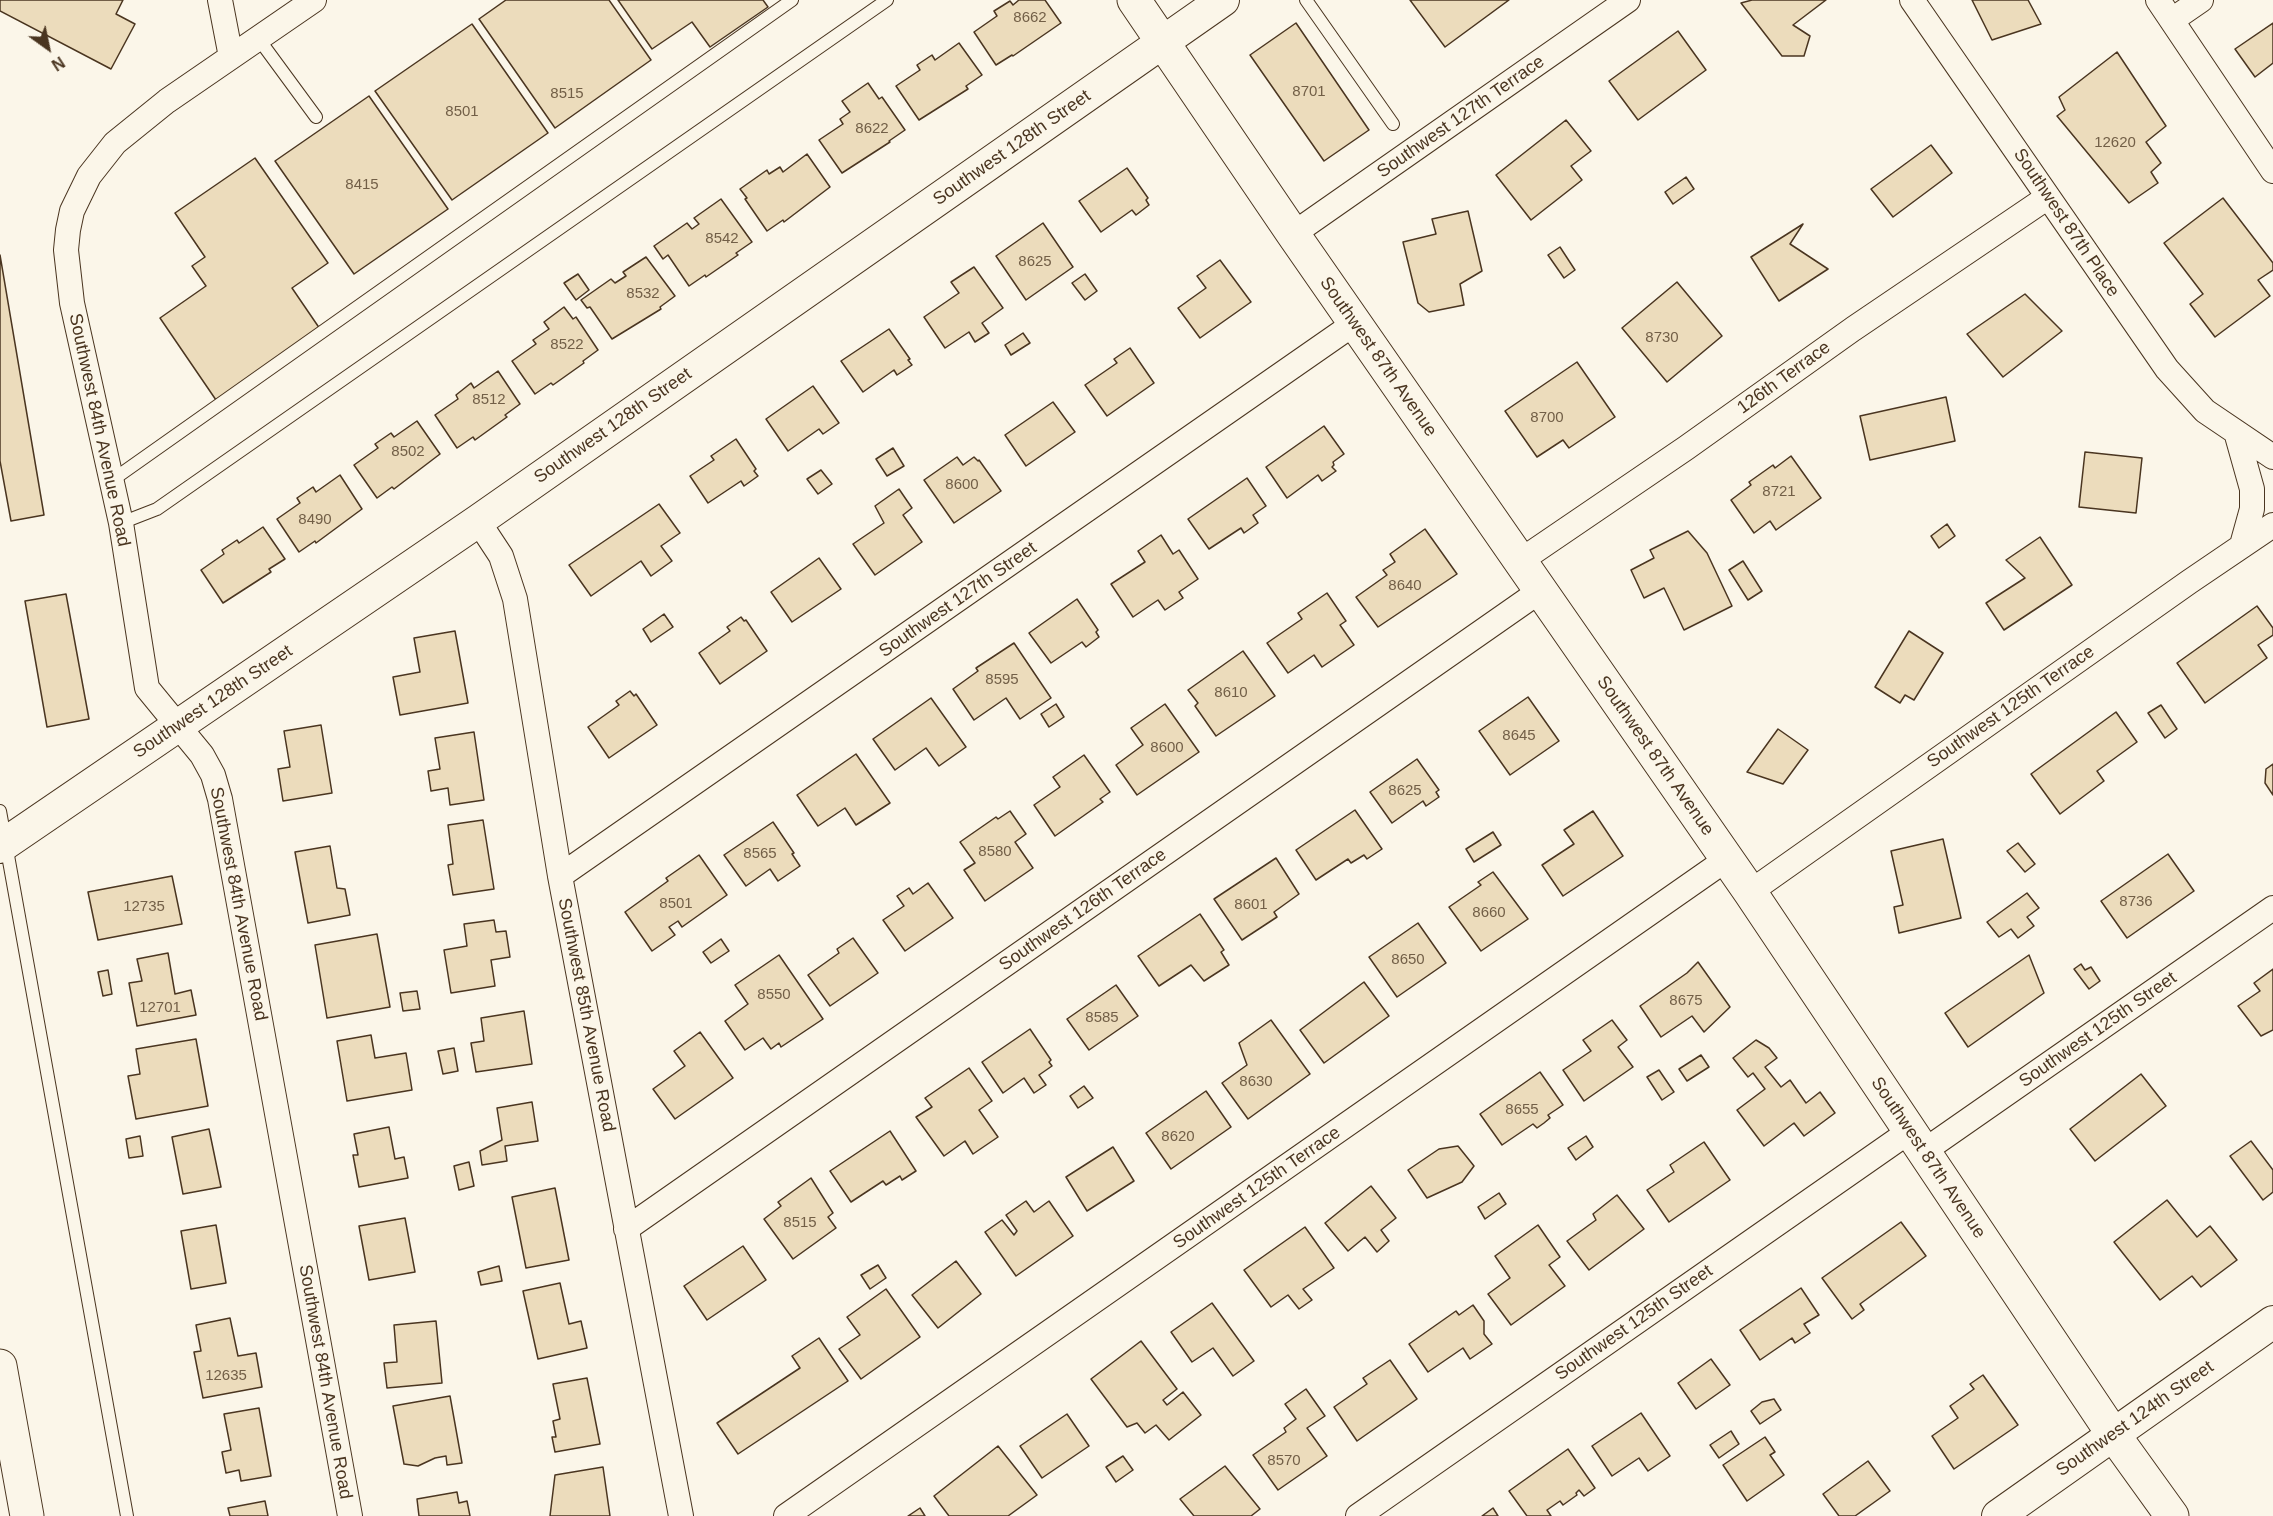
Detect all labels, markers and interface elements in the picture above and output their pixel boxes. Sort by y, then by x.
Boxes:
house number: 8662 [1013,9,1047,27]
north arrow [18,18,78,78]
street label: Southwest 127th Terrace [1373,51,1549,183]
text: N [49,53,68,74]
house number: 8701 [1292,83,1326,101]
house number: 8515 [550,85,584,103]
street label: Southwest 128th Street [929,85,1095,211]
house number: 8501 [445,103,479,121]
house number: 8622 [855,120,889,138]
house number: 12620 [2094,134,2136,152]
street label: Southwest 87th Place [2008,145,2124,301]
house number: 8415 [345,176,379,194]
house number: 8542 [705,230,739,248]
house number: 8625 [1018,253,1052,271]
street label: Southwest 87th Avenue [1315,273,1441,441]
house number: 8532 [626,285,660,303]
street label: Southwest 84th Avenue Road [64,311,134,549]
house number: 8730 [1645,329,1679,347]
house number: 8522 [550,336,584,354]
street label: 126th Terrace [1733,337,1835,419]
street label: Southwest 128th Street [530,363,696,489]
house number: 8512 [472,391,506,409]
house number: 8700 [1530,409,1564,427]
house number: 8502 [391,443,425,461]
house number: 8600 [945,476,979,494]
house number: 8721 [1762,483,1796,501]
house number: 8490 [298,511,332,529]
street label: Southwest 127th Street [875,537,1041,663]
house number: 8640 [1388,577,1422,595]
street label: Southwest 128th Street [129,641,297,763]
street label: Southwest 125th Terrace [1923,641,2099,773]
house number: 8595 [985,671,1019,689]
street label: Southwest 87th Avenue [1592,672,1718,840]
house number: 8610 [1214,684,1248,702]
house number: 8645 [1502,727,1536,745]
house number: 8600 [1150,739,1184,757]
house number: 8625 [1388,782,1422,800]
street label: Southwest 84th Avenue Road [205,785,271,1023]
house number: 8580 [978,843,1012,861]
street label: Southwest 126th Terrace [995,844,1171,976]
house number: 8565 [743,845,777,863]
house number: 8736 [2119,893,2153,911]
house number: 8501 [659,895,693,913]
street label: Southwest 85th Avenue Road [553,896,619,1134]
house number: 8601 [1234,896,1268,914]
house number: 12735 [123,898,165,916]
house number: 8660 [1472,904,1506,922]
house number: 8650 [1391,951,1425,969]
street label: Southwest 125th Street [2015,967,2181,1093]
house number: 8550 [757,986,791,1004]
house number: 8675 [1669,992,1703,1010]
house number: 12701 [139,999,181,1017]
house number: 8585 [1085,1009,1119,1027]
house number: 8630 [1239,1073,1273,1091]
street label: Southwest 87th Avenue [1866,1073,1990,1243]
house number: 8655 [1505,1101,1539,1119]
street label: Southwest 125th Terrace [1169,1122,1345,1254]
house number: 8620 [1161,1128,1195,1146]
house number: 8515 [783,1214,817,1232]
street label: Southwest 125th Street [1551,1260,1717,1386]
street label: Southwest 84th Avenue Road [294,1263,356,1501]
street label: Southwest 124th Street [2052,1356,2218,1482]
house number: 12635 [205,1367,247,1385]
house number: 8570 [1267,1452,1301,1470]

